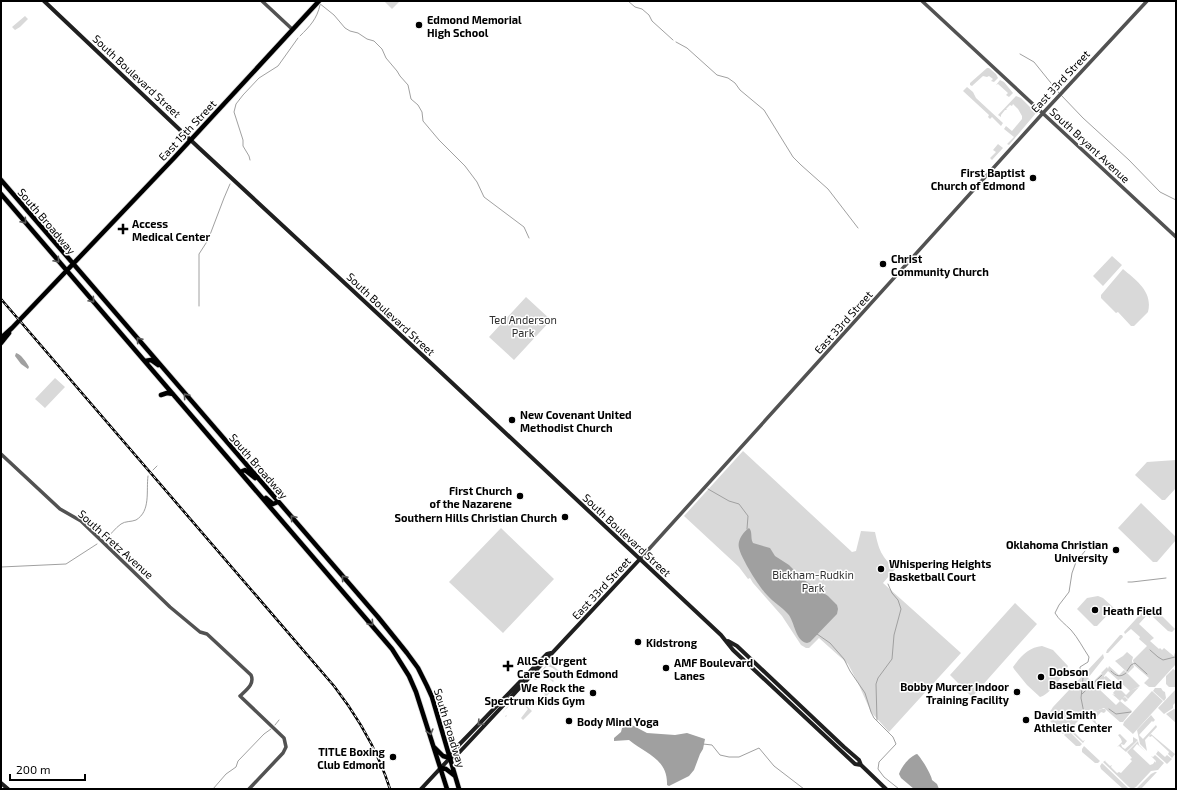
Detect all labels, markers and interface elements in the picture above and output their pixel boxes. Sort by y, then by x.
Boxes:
place label: Edmond Memorial High School [427,13,522,39]
marker: Edmond Memorial High School [414,20,424,30]
street label: South Boulevard Street [90,32,184,120]
street label: East 33rd Street [1028,47,1092,115]
street label: East 15th Street [156,97,218,163]
street label: South Bryant Avenue [1047,105,1133,185]
place label: First Baptist Church of Edmond [931,166,1025,192]
marker: First Baptist Church of Edmond [1028,173,1038,183]
street label: South Broadway [16,185,79,257]
one-way arrow [19,216,27,224]
place label: Access Medical Center [132,217,210,243]
marker: Access Medical Center [117,223,129,235]
place label: Christ Community Church [891,252,989,279]
one-way arrow [53,255,60,262]
marker: Christ Community Church [878,259,888,269]
street label: South Boulevard Street [344,270,438,358]
street label: East 33rd Street [811,288,875,356]
one-way arrow [87,295,94,302]
park label: Ted Anderson Park [489,313,557,339]
one-way arrow [136,338,143,345]
one-way arrow [184,393,191,400]
place label: New Covenant United Methodist Church [520,408,632,434]
marker: New Covenant United Methodist Church [507,415,517,425]
street label: South Broadway [227,431,291,501]
place label: First Church of the Nazarene [430,484,512,510]
marker: First Church of the Nazarene [515,491,525,501]
street label: South Boulevard Street [580,491,674,579]
street label: South Fretz Avenue [76,507,156,581]
place label: Southern Hills Christian Church [395,511,557,524]
marker: Southern Hills Christian Church [560,512,570,522]
one-way arrow [290,516,297,523]
place label: Oklahoma Christian University [1006,538,1109,565]
marker: Oklahoma Christian University [1111,545,1121,555]
street label: East 33rd Street [569,554,633,622]
place label: Whispering Heights Basketball Court [889,557,991,583]
marker: Whispering Heights Basketball Court [876,564,886,574]
park label: Bickham-Rudkin Park [772,568,854,594]
one-way arrow [341,575,349,583]
place label: Heath Field [1103,604,1162,617]
marker: Heath Field [1090,605,1100,615]
one-way arrow [366,618,373,625]
place label: Kidstrong [646,636,698,649]
marker: Kidstrong [633,637,643,647]
place label: AllSet Urgent Care South Edmond [517,654,618,680]
place label: AMF Boulevard Lanes [674,656,753,682]
marker: AllSet Urgent Care South Edmond [502,660,514,672]
marker: AMF Boulevard Lanes [661,663,671,673]
place label: Dobson Baseball Field [1049,665,1122,691]
marker: Dobson Baseball Field [1036,672,1046,682]
place label: Bobby Murcer Indoor Training Facility [900,680,1010,707]
place label: We Rock the Spectrum Kids Gym [485,681,585,708]
street label: South Broadway [432,687,468,769]
marker: Bobby Murcer Indoor Training Facility [1012,687,1022,697]
marker: We Rock the Spectrum Kids Gym [588,688,598,698]
place label: David Smith Athletic Center [1034,708,1112,734]
place label: Body Mind Yoga [577,715,659,729]
marker: David Smith Athletic Center [1021,715,1031,725]
marker: Body Mind Yoga [564,716,574,726]
one-way arrow [477,718,484,726]
one-way arrow [425,729,434,736]
place label: TITLE Boxing Club Edmond [317,745,386,771]
marker: TITLE Boxing Club Edmond [388,752,398,762]
scale bar [10,756,85,782]
text: 200 m [16,762,50,776]

